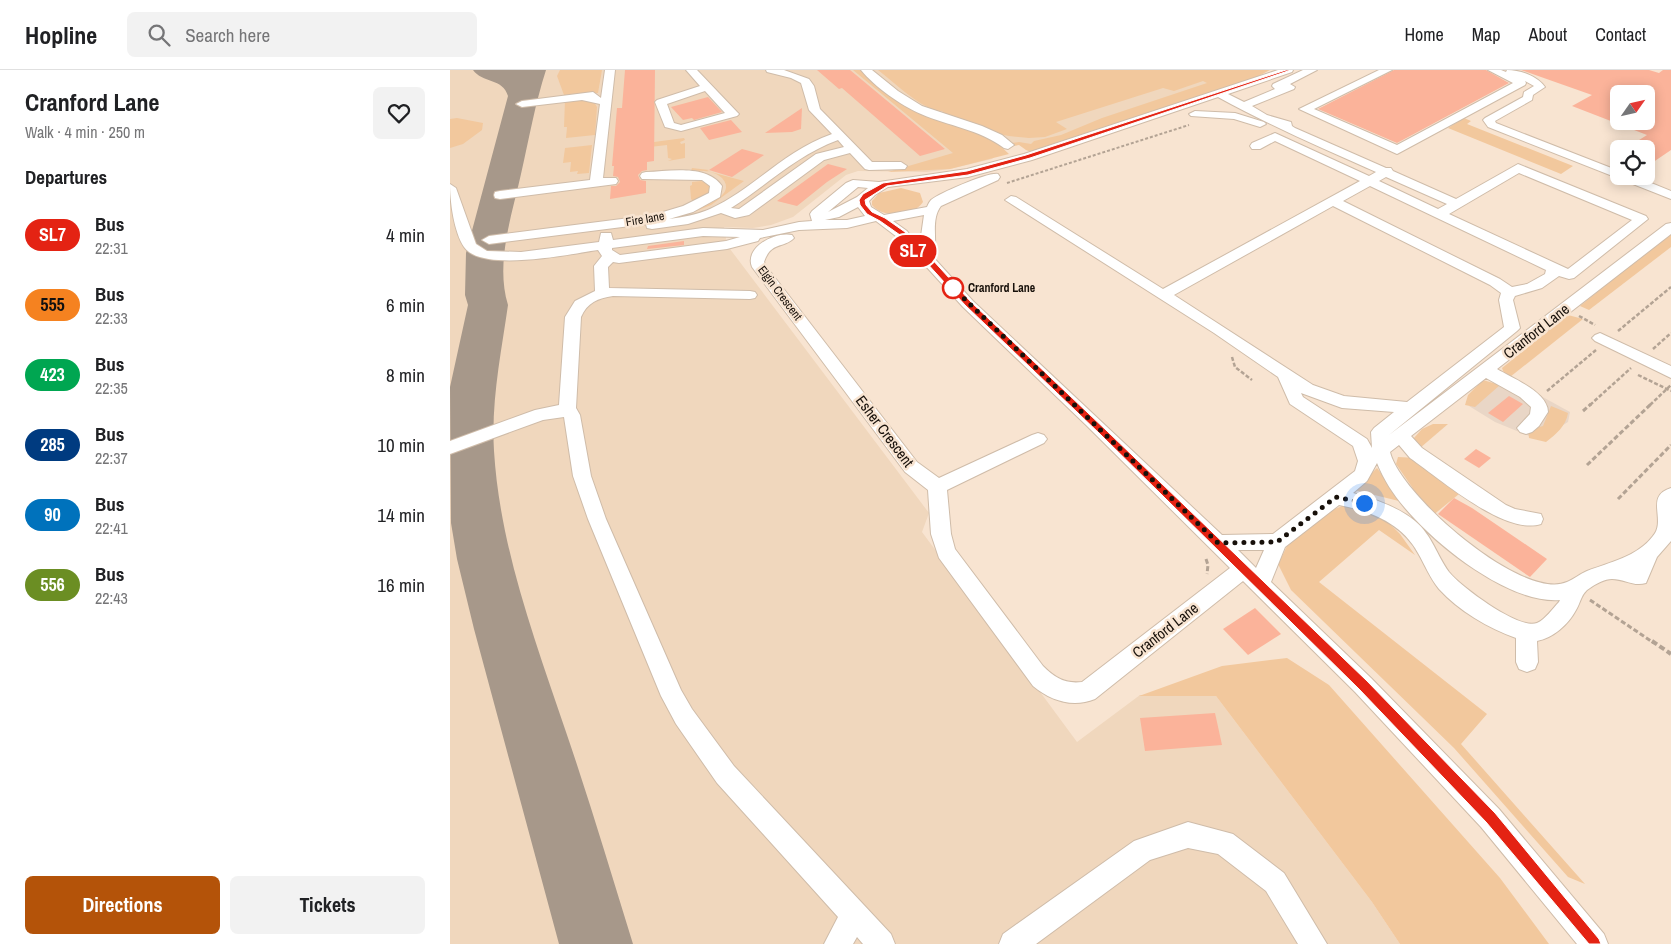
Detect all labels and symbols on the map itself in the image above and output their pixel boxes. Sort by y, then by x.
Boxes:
north arrow [1610,85,1655,130]
street label: Fire lane [624,208,666,230]
line badge: SL7 [884,235,942,267]
street label: Elgin Crescent [754,262,806,324]
marker: Cranford Lane [942,277,964,299]
place label: Cranford Lane [968,280,1036,296]
street label: Cranford Lane [1499,298,1574,363]
street label: Esher Crescent [851,391,919,472]
your location [1352,491,1377,516]
street label: Cranford Lane [1128,597,1203,662]

